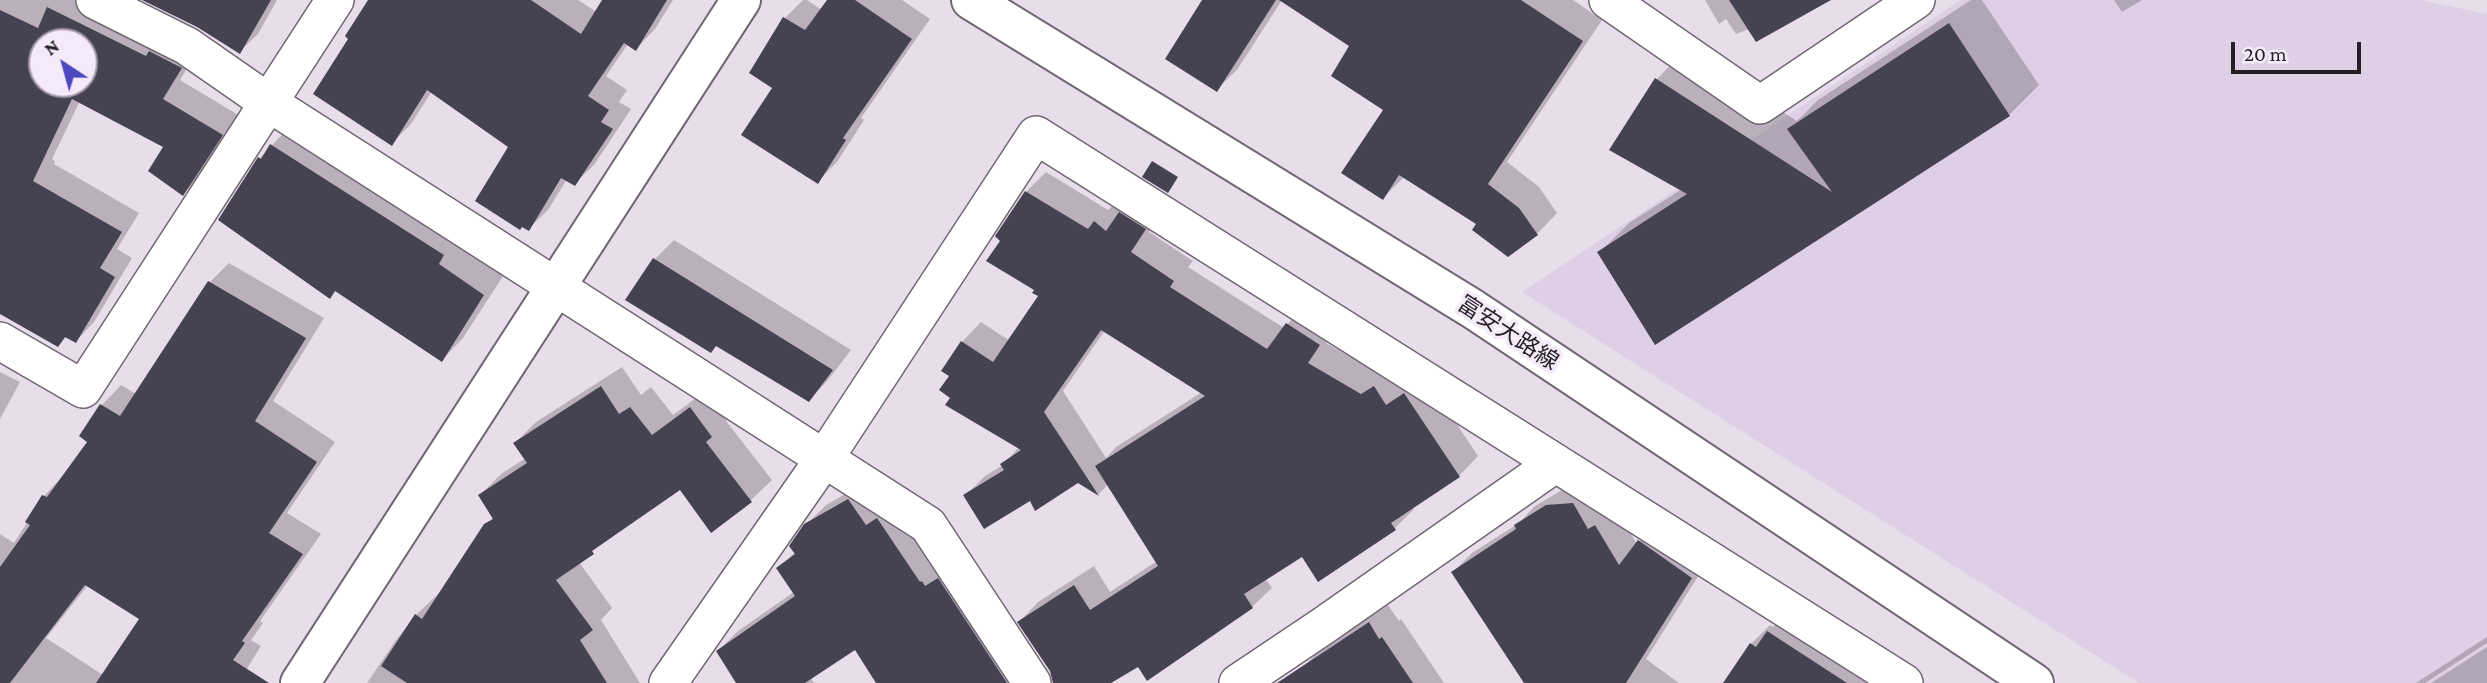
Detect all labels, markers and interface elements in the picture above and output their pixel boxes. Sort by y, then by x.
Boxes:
north arrow [28,28,98,98]
scale bar [2235,28,2364,72]
text: N [40,35,63,60]
text: 20 m [2244,42,2287,66]
street label: 富安大路線 [1452,290,1564,376]

